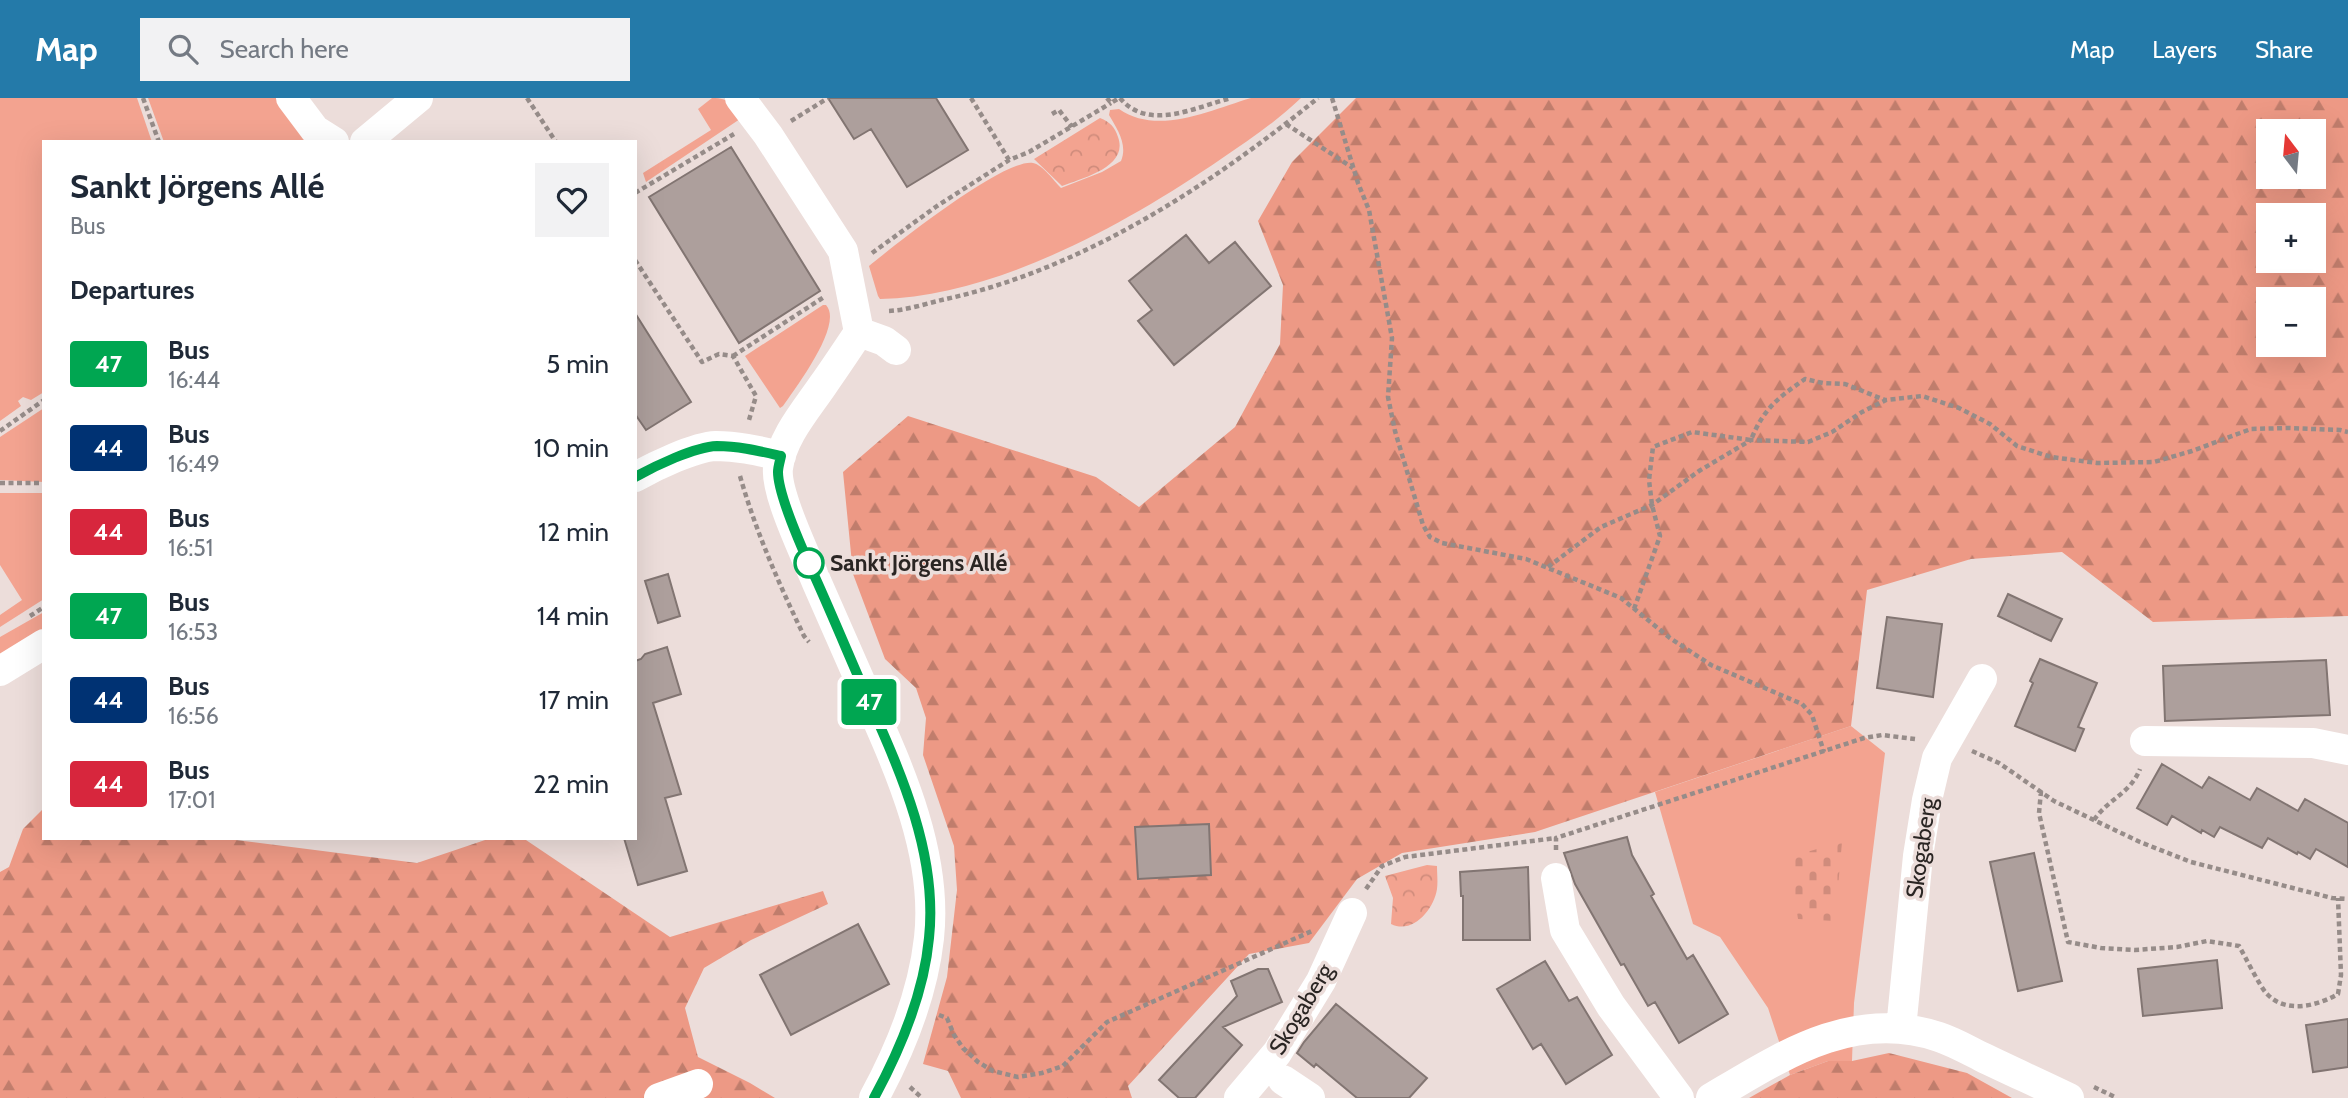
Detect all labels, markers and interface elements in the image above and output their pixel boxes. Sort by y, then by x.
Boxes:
search box [140,18,630,81]
text: Map [35,29,98,69]
icon: search [164,30,202,68]
text: Search here [220,33,349,65]
text: Map [2070,35,2114,64]
text: Layers [2152,35,2217,64]
text: Share [2255,35,2313,64]
north arrow [2256,119,2326,189]
map controls [2256,119,2326,357]
button: heart [535,163,609,237]
text: Sankt Jörgens Allé [70,166,325,206]
button: + [2256,203,2326,273]
text: Bus [70,212,105,240]
text: Departures [70,274,194,306]
button: − [2256,287,2326,357]
text: Bus [168,334,209,366]
text: 5 min [546,348,609,380]
text: 47 [95,349,122,378]
text: 16:44 [168,366,220,394]
text: Bus [168,418,209,450]
text: 10 min [534,432,609,464]
text: 44 [94,433,123,462]
text: 16:49 [168,450,220,478]
text: Bus [168,502,209,534]
text: 12 min [538,516,609,548]
text: 44 [94,517,123,546]
text: 16:51 [168,534,213,562]
marker: Sankt Jörgens Allé [794,548,824,578]
place label: Sankt Jörgens Allé [830,549,1008,577]
text: Bus [168,586,209,618]
text: 14 min [537,600,609,632]
text: 47 [95,601,122,630]
text: 16:53 [168,618,218,646]
text: Bus [168,670,209,702]
line badge: 47 [838,679,900,725]
text: 17 min [539,684,609,716]
text: 44 [94,685,123,714]
text: 47 [855,687,883,716]
text: 16:56 [168,702,219,730]
text: Bus [168,754,209,786]
text: 22 min [533,768,609,800]
text: 44 [94,769,123,798]
text: 17:01 [168,786,215,814]
street label: Skogaberg [1900,795,1942,900]
street label: Skogaberg [1263,958,1339,1060]

